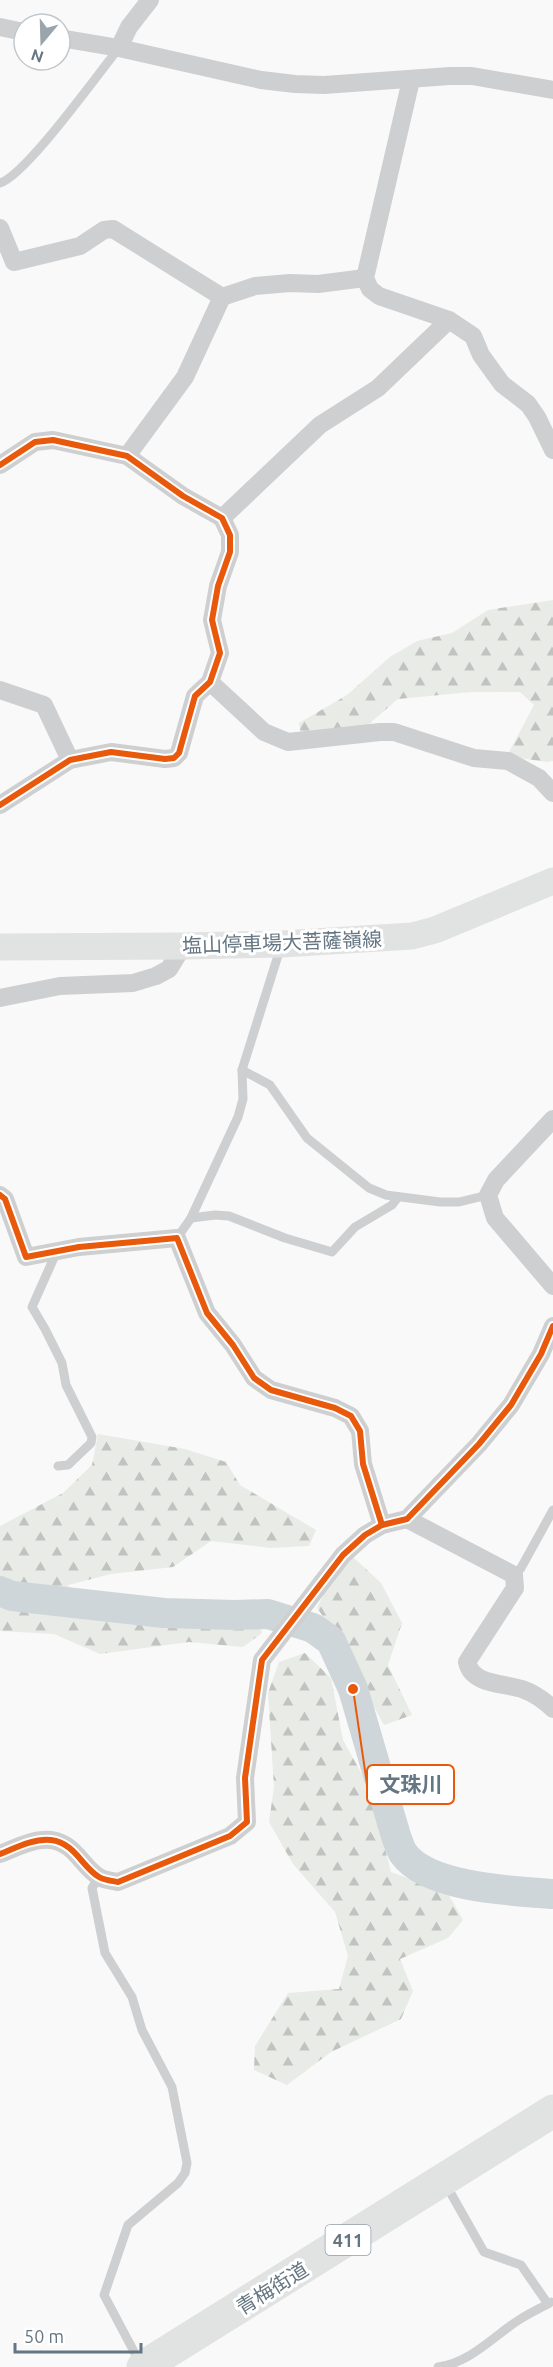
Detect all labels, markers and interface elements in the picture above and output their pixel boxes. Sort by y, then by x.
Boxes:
north arrow [12,12,72,72]
text: N [29,46,46,67]
street label: 塩山停車場大菩薩嶺線 [182,927,382,957]
callout: 文珠川 [367,1765,454,1804]
text: 文珠川 [380,1772,443,1796]
road number: 411 [326,2225,370,2255]
street label: 青梅街道 [232,2257,312,2319]
scale bar [15,2316,141,2354]
text: 50 m [24,2326,64,2346]

